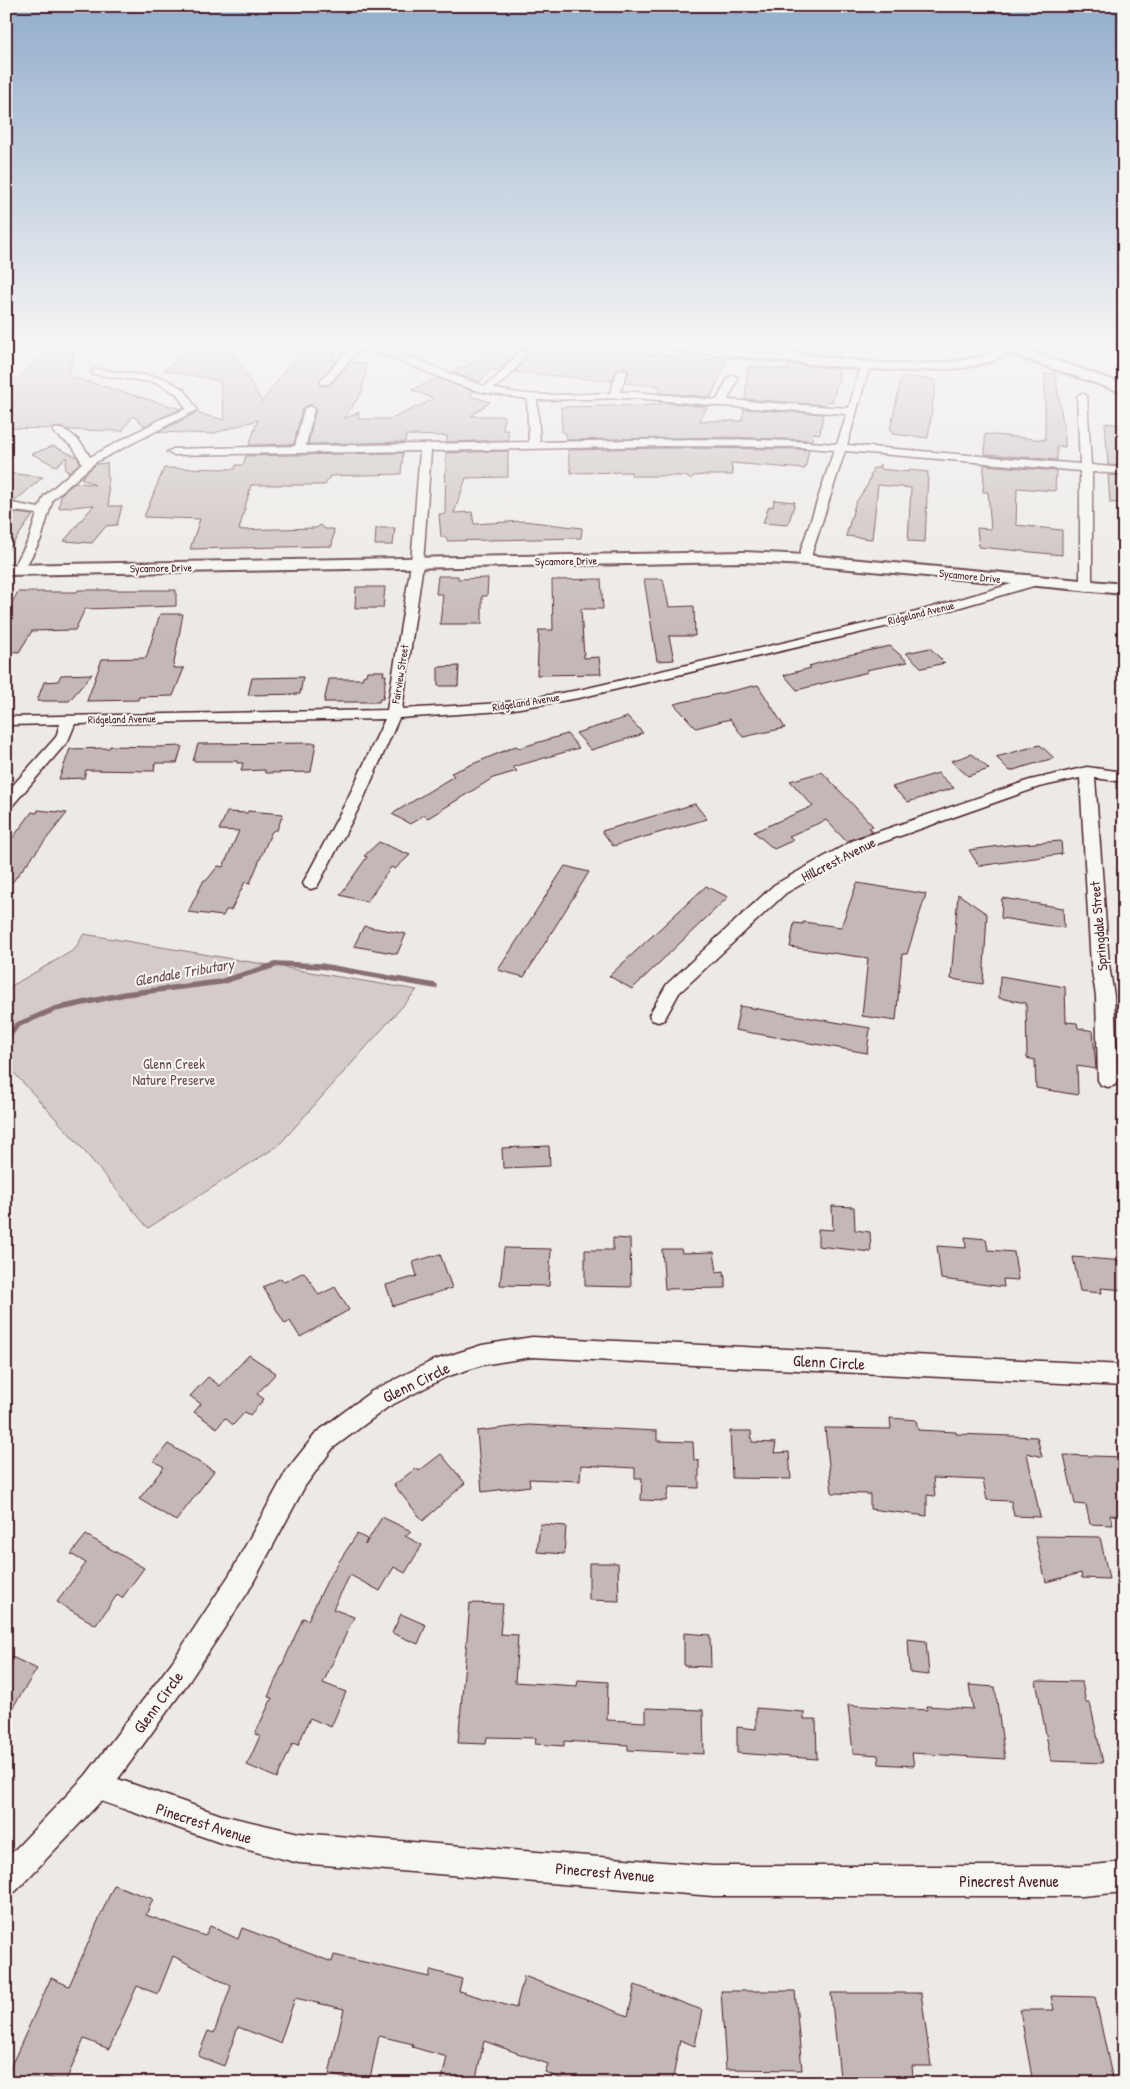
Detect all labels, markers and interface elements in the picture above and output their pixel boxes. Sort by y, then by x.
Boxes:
street label: Sycamore Drive [535,553,598,569]
street label: Sycamore Drive [130,560,193,576]
street label: Sycamore Drive [938,566,1002,586]
street label: Ridgeland Avenue [886,598,956,628]
street label: Fairview Street [388,643,412,706]
street label: Ridgeland Avenue [491,690,561,714]
street label: Ridgeland Avenue [88,711,157,727]
street label: Hillcrest Avenue [798,832,879,886]
street label: Springdale Street [1085,880,1112,971]
water label: Glendale Tributary [133,953,237,991]
park label: Glenn Creek Nature Preserve [133,1054,216,1089]
street label: Glenn Circle [793,1349,866,1375]
street label: Glenn Circle [379,1356,454,1408]
street label: Glenn Circle [128,1666,188,1738]
street label: Pinecrest Avenue [153,1797,255,1849]
street label: Pinecrest Avenue [554,1857,656,1887]
street label: Pinecrest Avenue [959,1870,1059,1892]

